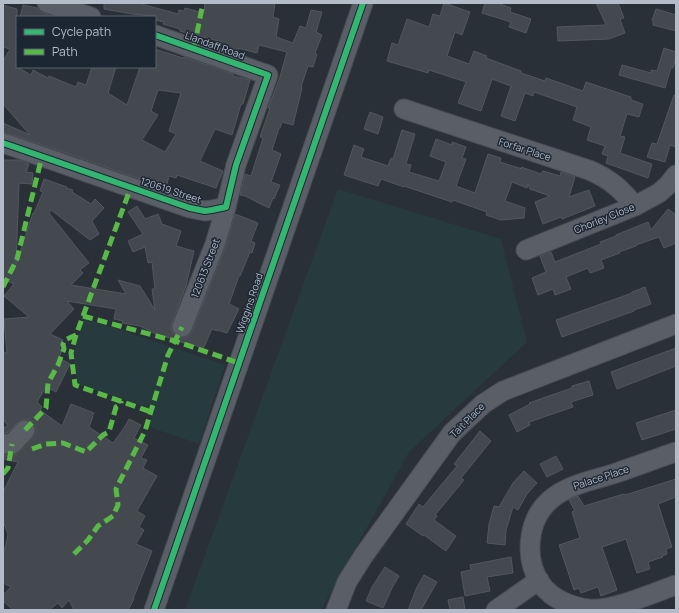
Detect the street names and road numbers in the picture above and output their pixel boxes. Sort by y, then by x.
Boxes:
street label: Llandaff Road [183,28,247,62]
street label: Forfar Place [497,134,553,164]
street label: 120619 Street [139,174,203,206]
street label: Chorley Close [572,199,637,237]
street label: 120613 Street [187,236,223,300]
street label: Wiggins Road [232,271,266,335]
street label: Tait Place [446,399,488,441]
street label: Palace Place [571,461,631,493]

